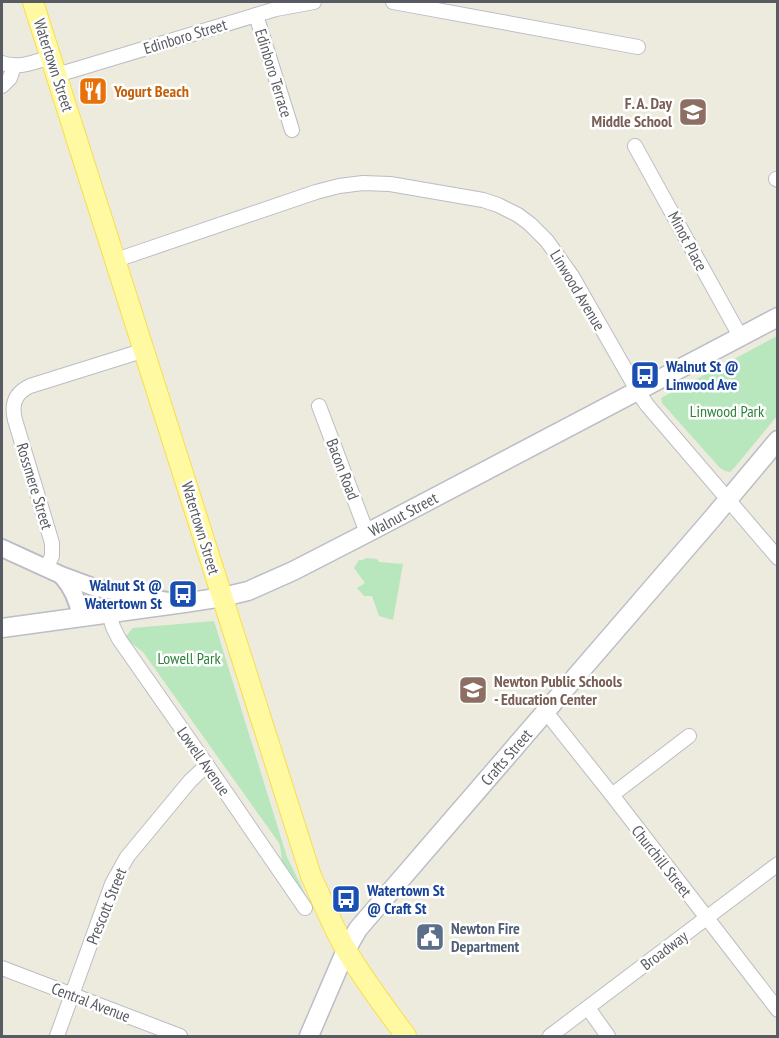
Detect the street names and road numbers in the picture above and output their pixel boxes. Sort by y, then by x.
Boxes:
street label: Edinboro Street [141,14,230,58]
street label: Watertown Street [30,16,79,114]
street label: Edinboro Terrace [251,26,297,120]
street label: Minot Place [664,208,712,274]
street label: Linwood Avenue [546,246,610,334]
street label: Bacon Road [322,436,364,503]
street label: Rossmere Street [12,440,58,532]
street label: Watertown Street [177,479,225,578]
street label: Walnut Street [365,487,441,540]
street label: Lowell Avenue [173,723,235,799]
street label: Crafts Street [476,724,536,789]
street label: Churchill Street [628,821,697,901]
street label: Prescott Street [82,864,131,947]
street label: Broadway [636,926,692,974]
street label: Central Avenue [49,978,133,1026]

